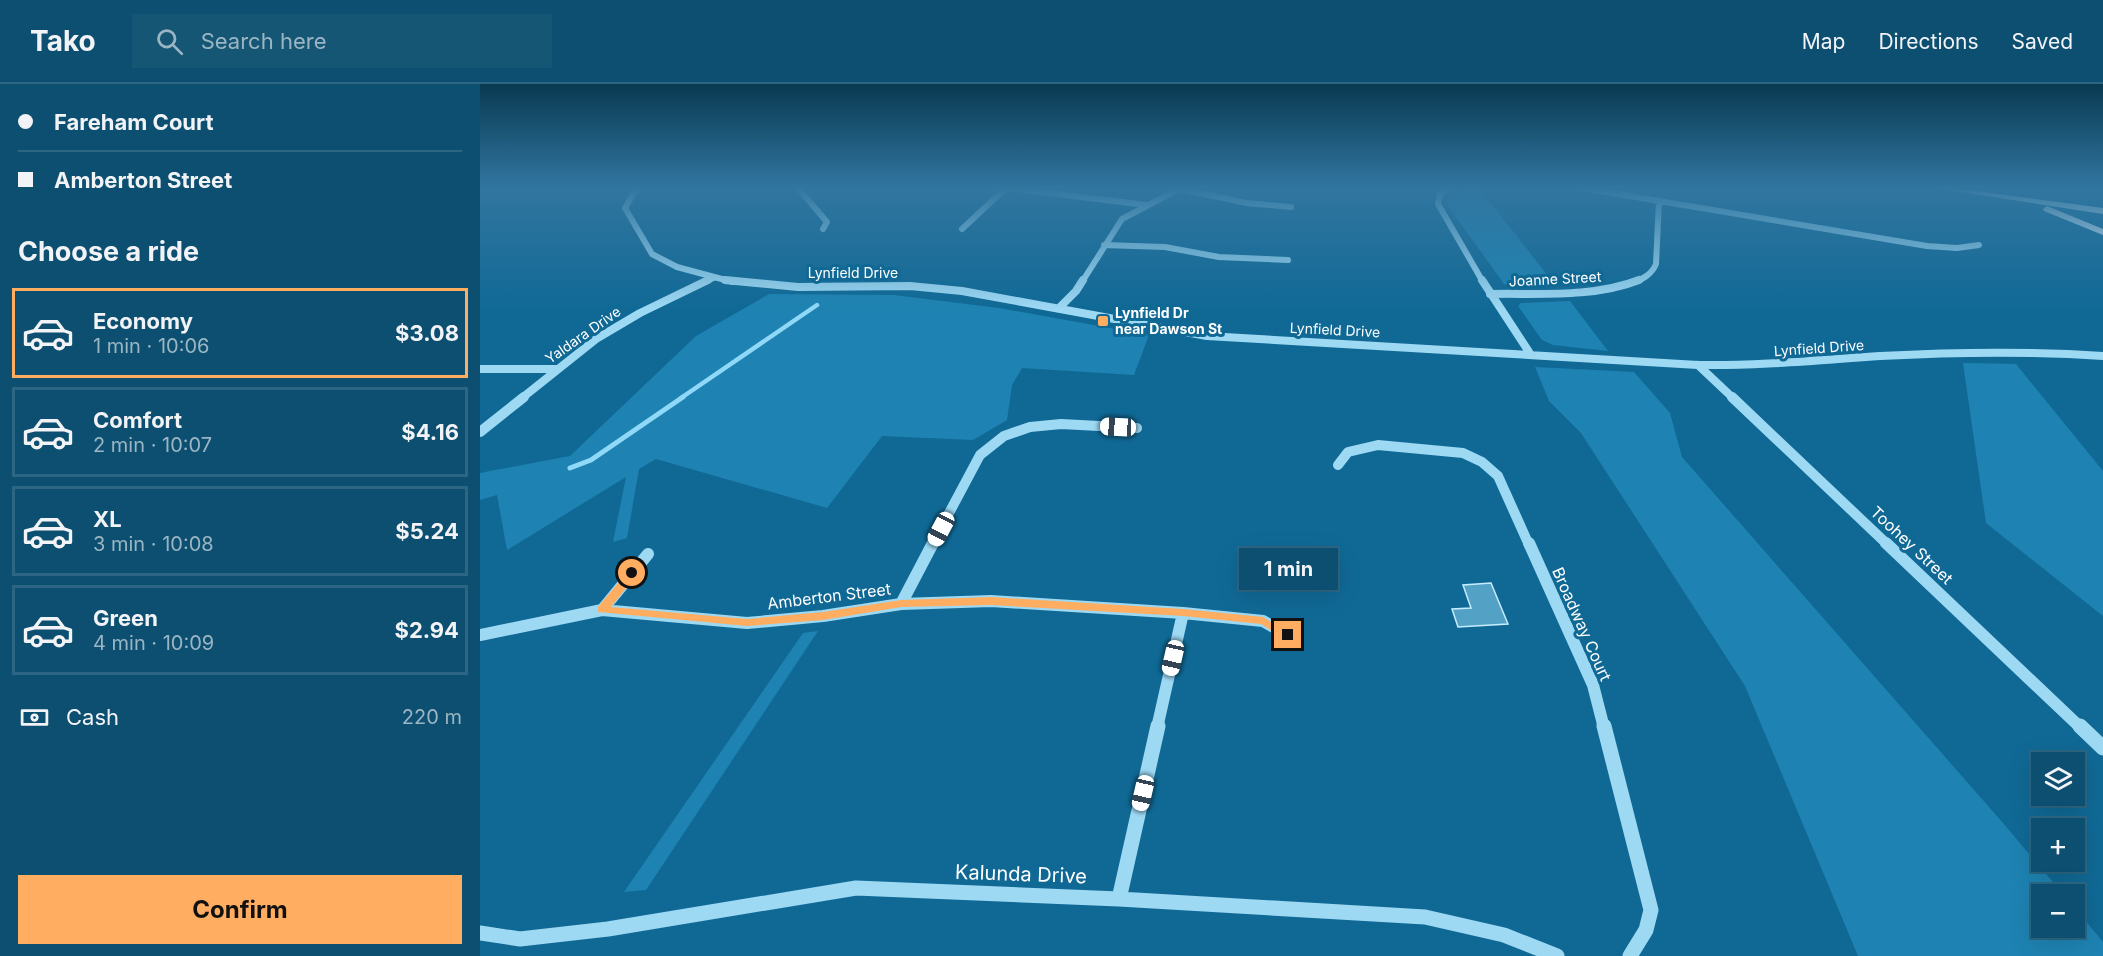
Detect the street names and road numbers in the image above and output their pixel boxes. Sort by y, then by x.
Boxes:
street label: Lynfield Drive [808,264,898,281]
street label: Joanne Street [1508,268,1602,289]
street label: Yaldara Drive [542,302,624,367]
street label: Lynfield Drive [1289,319,1381,340]
street label: Lynfield Drive [1773,336,1865,359]
street label: Toohey Street [1867,502,1957,588]
street label: Broadway Court [1548,564,1616,684]
street label: Amberton Street [766,579,892,613]
street label: Kalunda Drive [955,860,1087,888]

